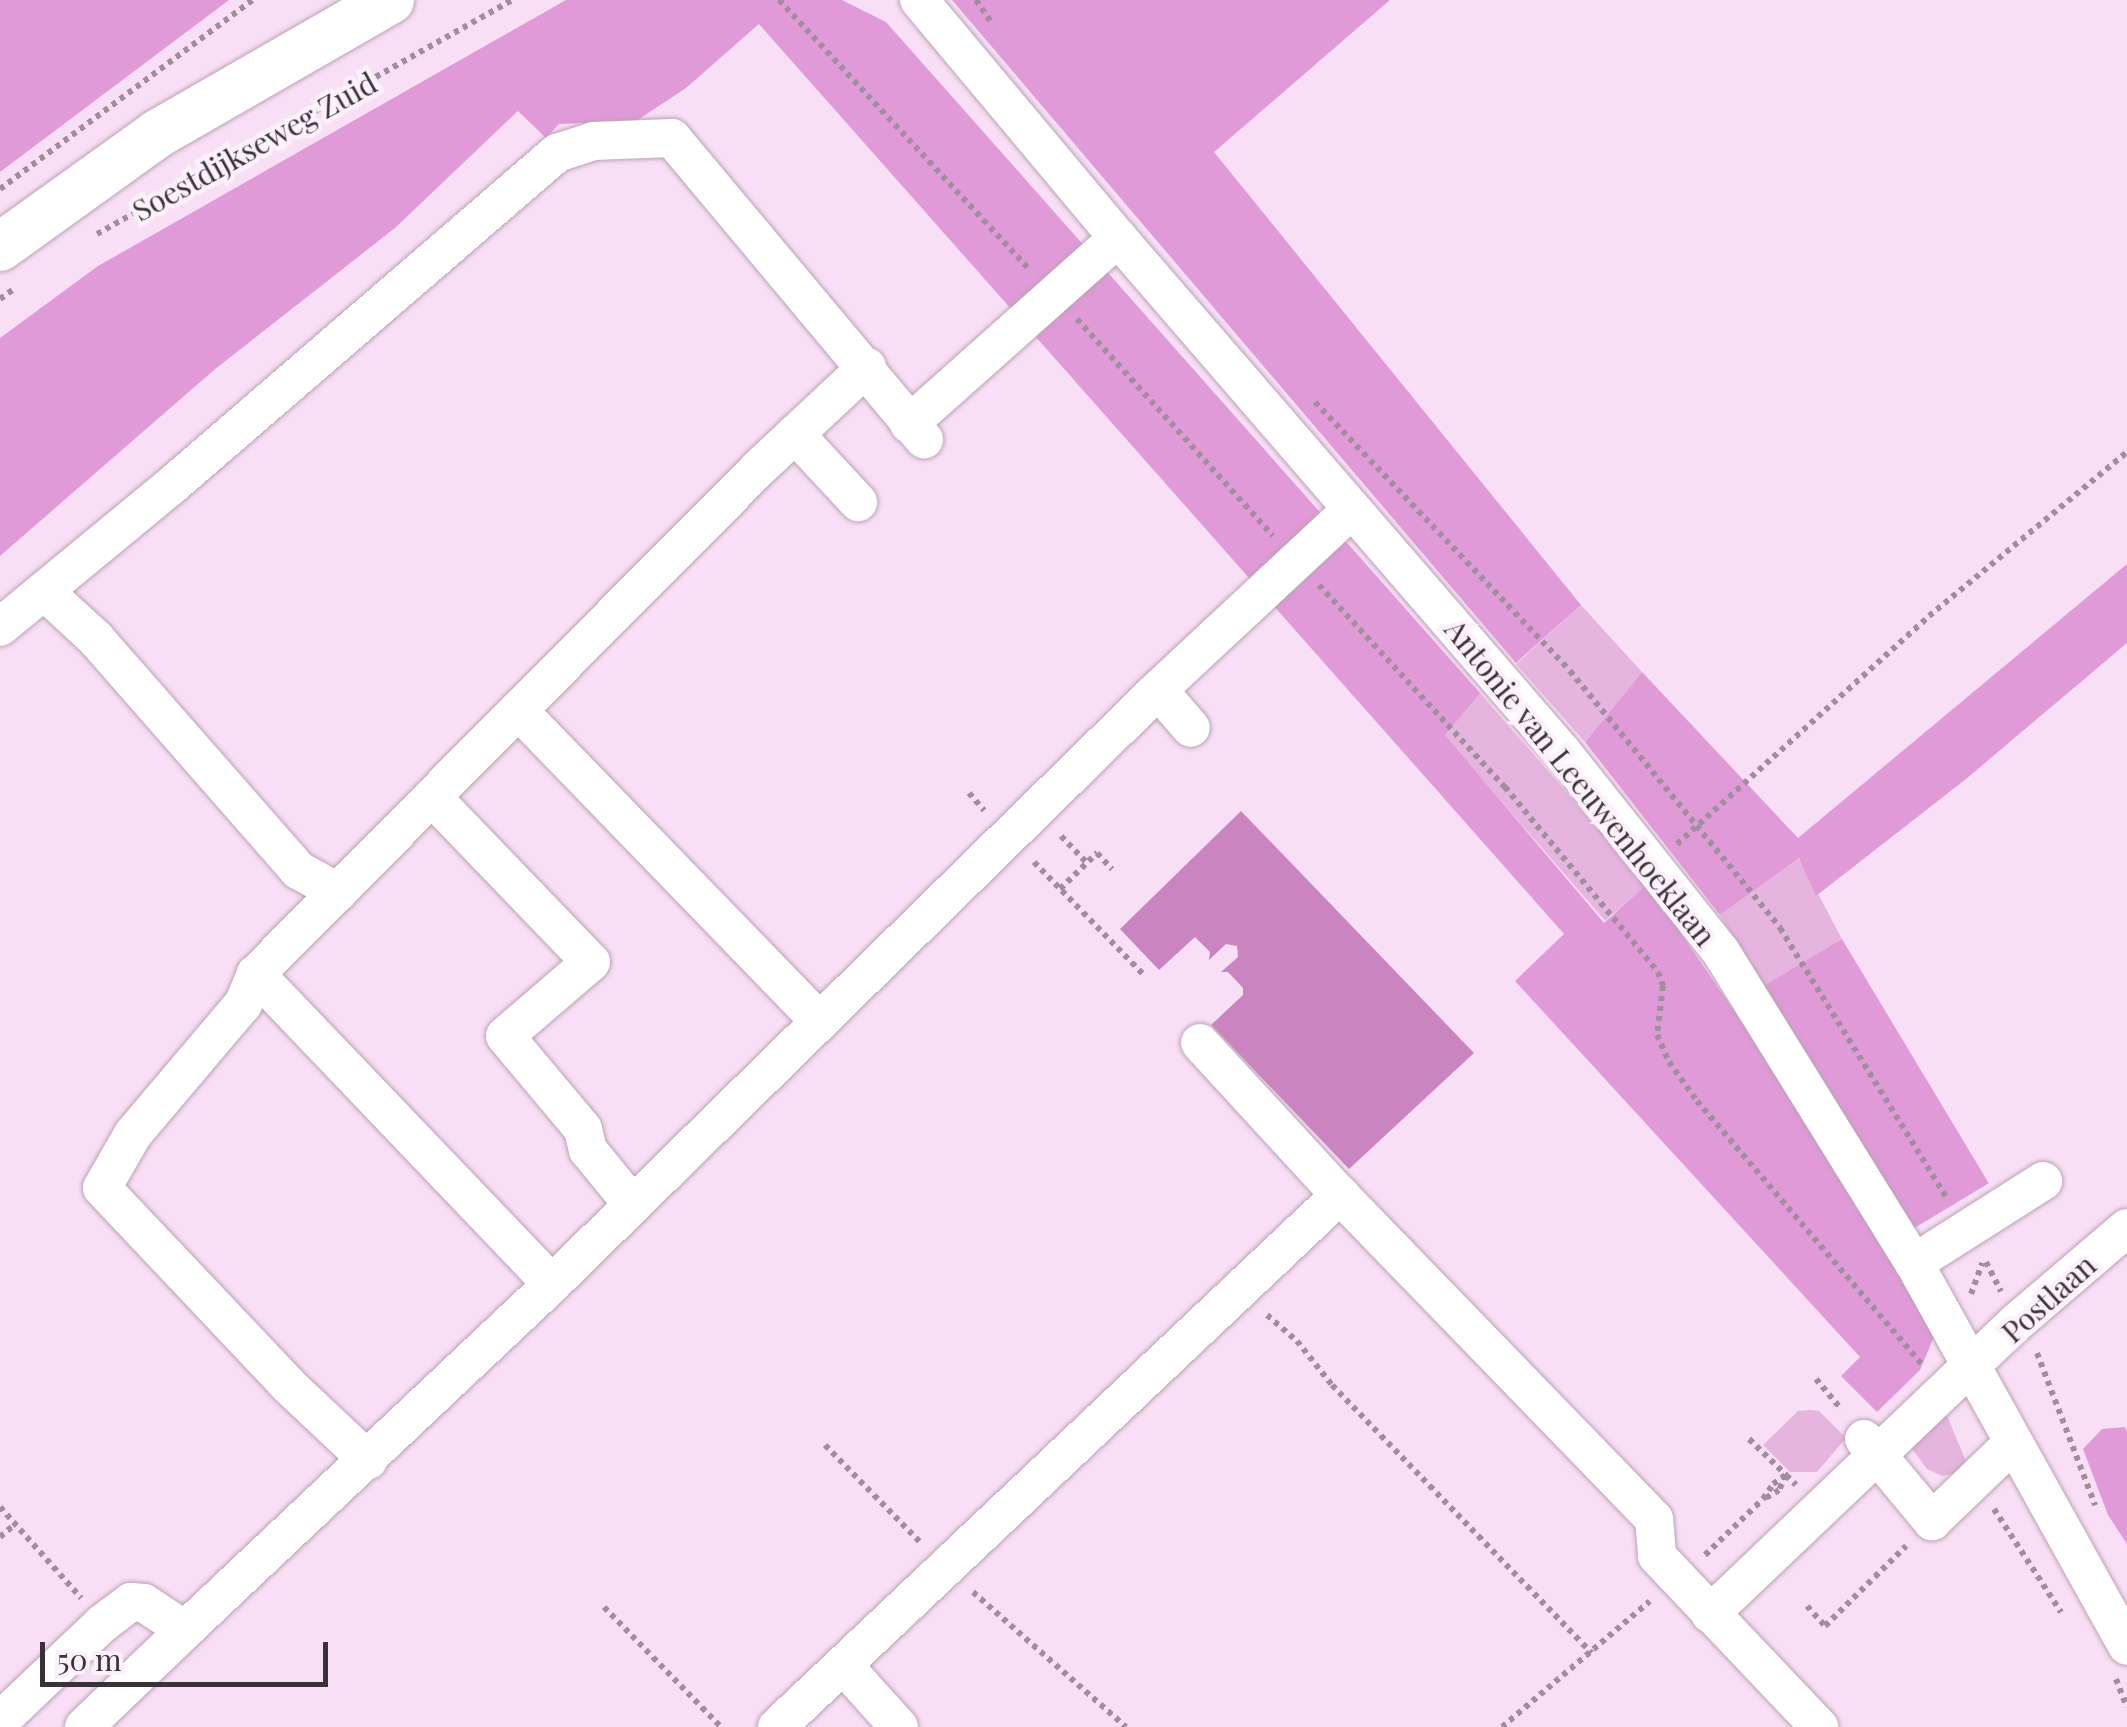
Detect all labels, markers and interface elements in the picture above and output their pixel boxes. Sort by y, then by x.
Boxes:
street label: Soestdijkseweg Zuid [126,64,382,228]
street label: Antonie van Leeuwenhoeklaan [1438,611,1724,953]
street label: Postlaan [1994,1246,2102,1350]
scale bar [45,1622,332,1684]
text: 50 m [57,1639,122,1679]

